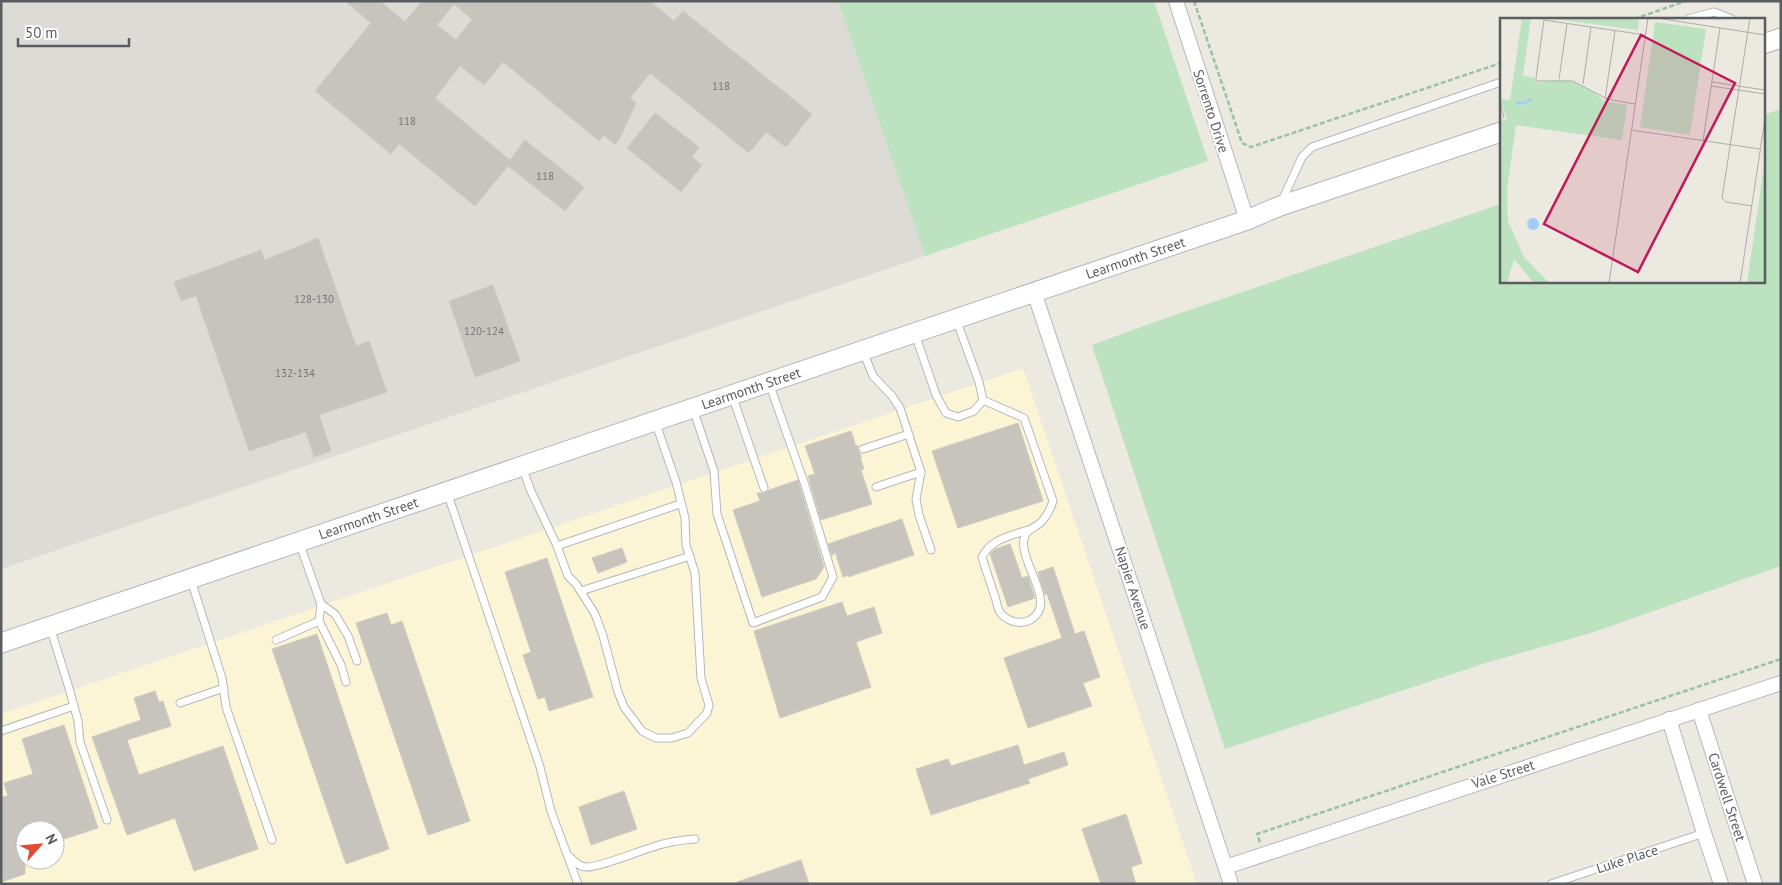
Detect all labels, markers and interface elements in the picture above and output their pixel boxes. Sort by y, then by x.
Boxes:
scale bar [18,15,129,47]
inset map [1500,18,1764,282]
text: 50 m [25,23,58,42]
street label: Sorrento Drive [1189,67,1233,155]
house number: 118 [712,79,730,93]
house number: 118 [398,114,416,128]
house number: 118 [536,169,554,183]
street label: Learmonth Street [1083,233,1188,283]
house number: 128-130 [294,292,334,306]
house number: 120-124 [464,324,504,338]
street label: Learmonth Street [699,363,803,414]
house number: 132-134 [275,366,315,380]
street label: Learmonth Street [316,493,421,543]
street label: Napier Avenue [1111,544,1155,632]
street label: Cardwell Street [1704,751,1750,844]
street label: Vale Street [1468,755,1537,793]
north arrow [15,820,65,870]
text: N [41,831,62,847]
street label: Luke Place [1594,841,1660,877]

